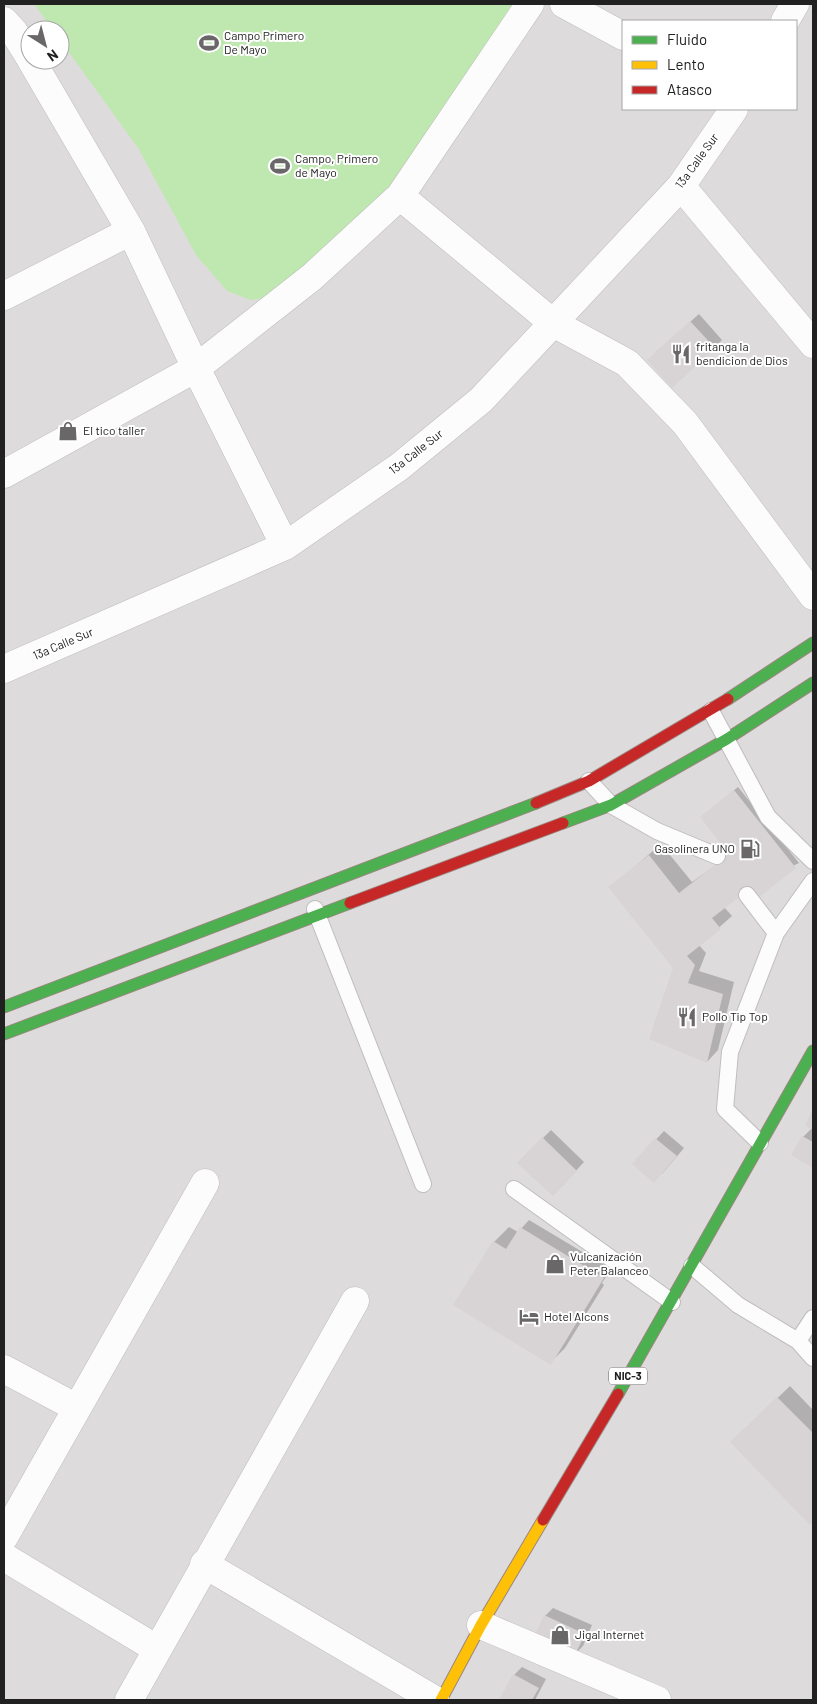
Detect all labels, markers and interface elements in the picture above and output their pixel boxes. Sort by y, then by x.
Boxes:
north arrow [20,20,70,70]
legend [622,20,797,110]
place label: Campo Primero De Mayo [224,28,304,56]
text: Fluido [667,30,707,48]
sports icon: Campo Primero De Mayo [198,32,220,54]
text: N [44,46,62,66]
text: Lento [667,55,705,73]
text: Atasco [667,80,712,98]
street label: 13a Calle Sur [672,130,721,191]
place label: Campo, Primero de Mayo [295,151,378,179]
sports icon: Campo, Primero de Mayo [269,155,291,177]
place label: fritanga la bendicion de Dios [696,339,788,367]
restaurant icon: fritanga la bendicion de Dios [670,343,692,365]
shop icon: El tico taller [57,420,79,442]
place label: El tico taller [83,423,145,437]
street label: 13a Calle Sur [386,425,446,477]
street label: 13a Calle Sur [30,624,96,662]
fuel station icon: Gasolinera UNO [739,838,761,860]
place label: Gasolinera UNO [654,841,735,855]
restaurant icon: Pollo Tip Top [676,1006,698,1028]
place label: Pollo Tip Top [702,1009,768,1023]
place label: Vulcanización Peter Balanceo [570,1249,649,1277]
shop icon: Vulcanización Peter Balanceo [544,1253,566,1275]
hotel icon: Hotel Alcons [518,1306,540,1328]
place label: Hotel Alcons [544,1309,609,1323]
road number: NIC-3 [609,1368,647,1384]
shop icon: Jigal Internet [549,1624,571,1646]
place label: Jigal Internet [575,1627,644,1641]

